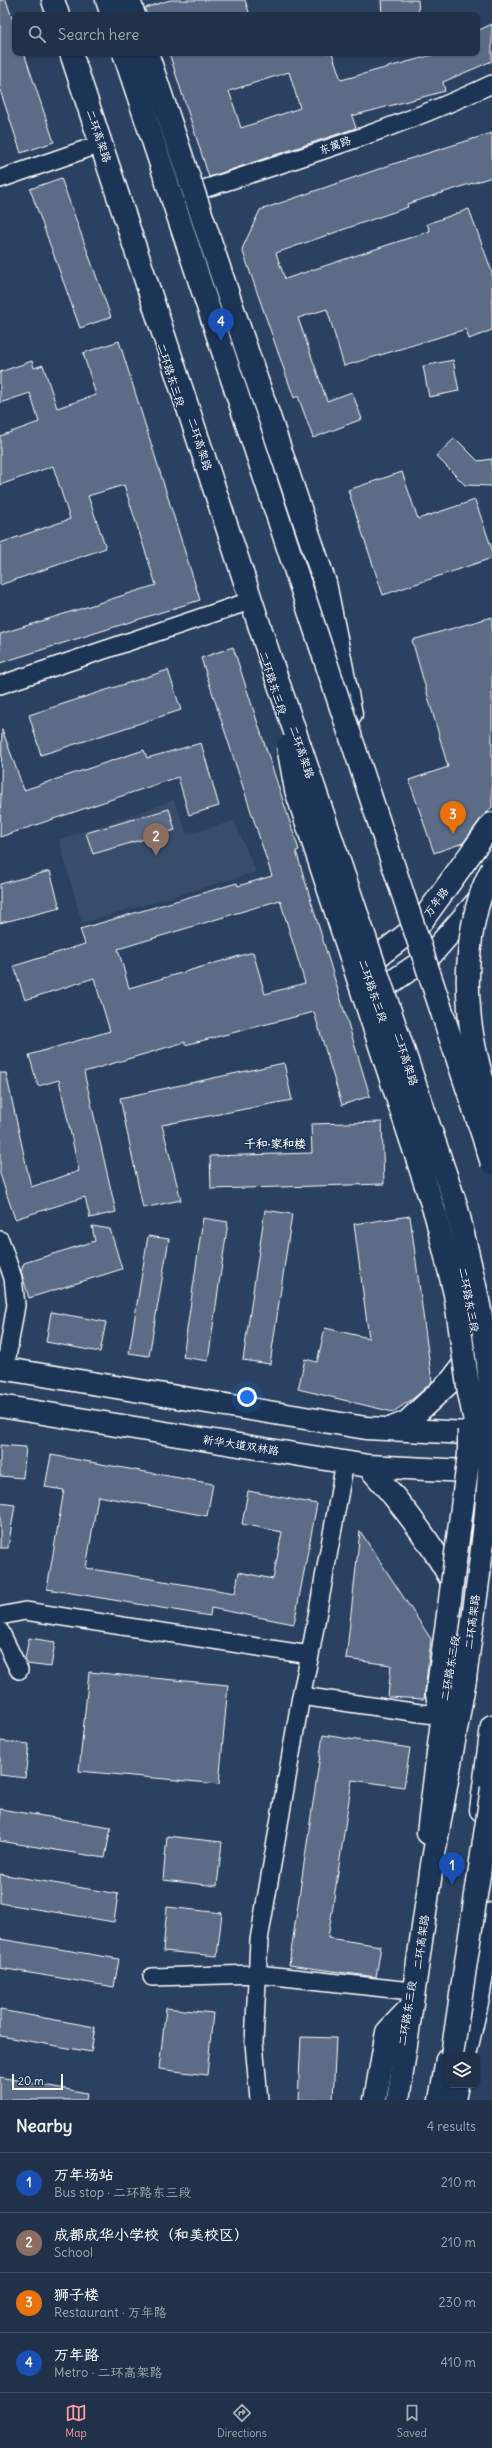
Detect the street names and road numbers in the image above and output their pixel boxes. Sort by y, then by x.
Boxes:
street label: 二环高架路 [83,108,115,164]
street label: 东篱路 [317,133,353,157]
street label: 二环路东三段 [154,341,188,409]
street label: 二环高架路 [185,416,215,472]
street label: 二环路东三段 [256,649,290,717]
street label: 二环高架路 [286,724,318,780]
street label: 万年路 [421,885,451,919]
street label: 二环路东三段 [356,958,390,1024]
street label: 二环高架路 [391,1031,421,1087]
street label: 二环路东三段 [456,1266,482,1334]
street label: 新华大道双林路 [202,1432,280,1458]
street label: 二环高架路 [462,1594,482,1650]
street label: 二环路东三段 [437,1634,463,1702]
street label: 二环高架路 [410,1914,432,1970]
street label: 二环路东三段 [395,1979,419,2047]

